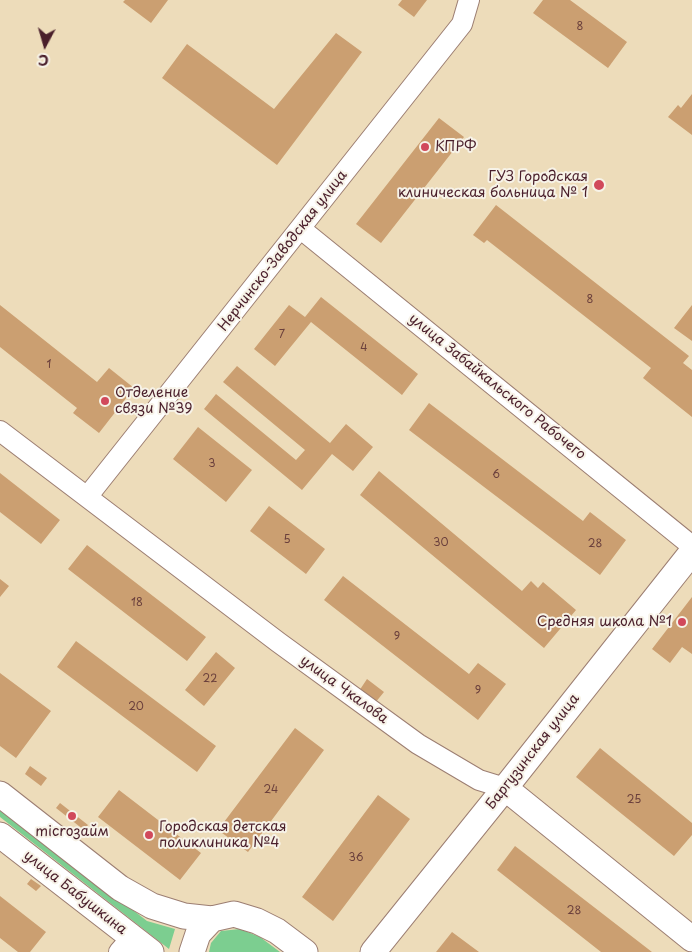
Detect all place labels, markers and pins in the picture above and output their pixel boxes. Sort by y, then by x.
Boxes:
place label: КПРФ [435,139,476,155]
marker: КПРФ [419,141,431,153]
place label: ГУЗ Городская клиническая больница № 1 [398,169,588,202]
marker: ГУЗ Городская клиническая больница № 1 [592,178,606,192]
place label: Отделение связи №39 [115,385,192,418]
marker: Отделение связи №39 [99,395,111,407]
place label: Средняя школа №1 [537,614,672,630]
marker: Средняя школа №1 [676,616,688,628]
marker: microзайм [66,810,78,822]
place label: Городская детская поликлиника №4 [159,819,286,852]
place label: microзайм [35,824,109,840]
marker: Городская детская поликлиника №4 [143,829,155,841]

